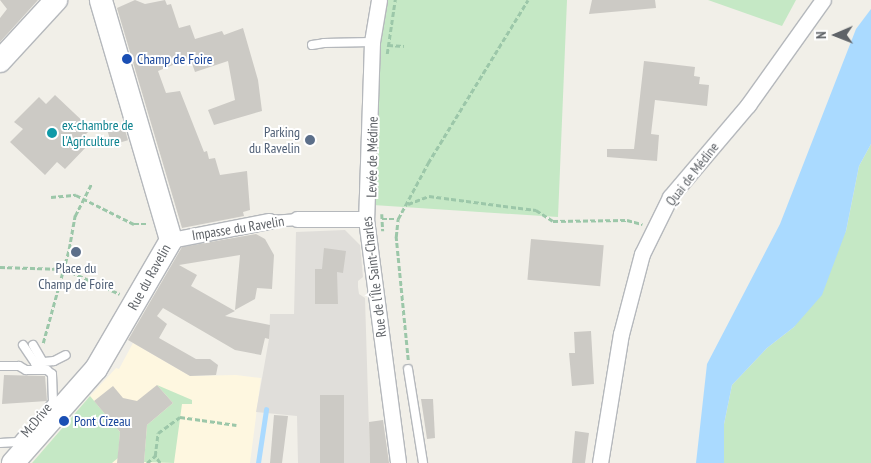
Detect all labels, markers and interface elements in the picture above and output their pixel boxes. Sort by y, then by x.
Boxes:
north arrow [811,10,861,60]
text: N [812,31,830,39]
place label: Champ de Foire [137,51,213,67]
marker: Champ de Foire [121,53,133,65]
street label: Levée de Médine [363,116,381,198]
place label: ex-chambre de l'Agriculture [62,117,133,150]
place label: Parking du Ravelin [249,124,300,156]
marker: ex-chambre de l'Agriculture [46,127,58,139]
marker: Parking du Ravelin [304,134,316,146]
street label: Quai de Médine [662,139,722,209]
street label: Impasse du Ravelin [191,212,285,244]
street label: Rue de l'Île Saint-Charles [358,216,390,338]
street label: Rue du Ravelin [124,241,174,313]
marker: Place du Champ de Foire [70,246,82,258]
place label: Place du Champ de Foire [38,260,114,292]
street label: McDrive [17,400,55,440]
place label: Pont Cizeau [74,413,131,429]
marker: Pont Cizeau [58,415,70,427]

